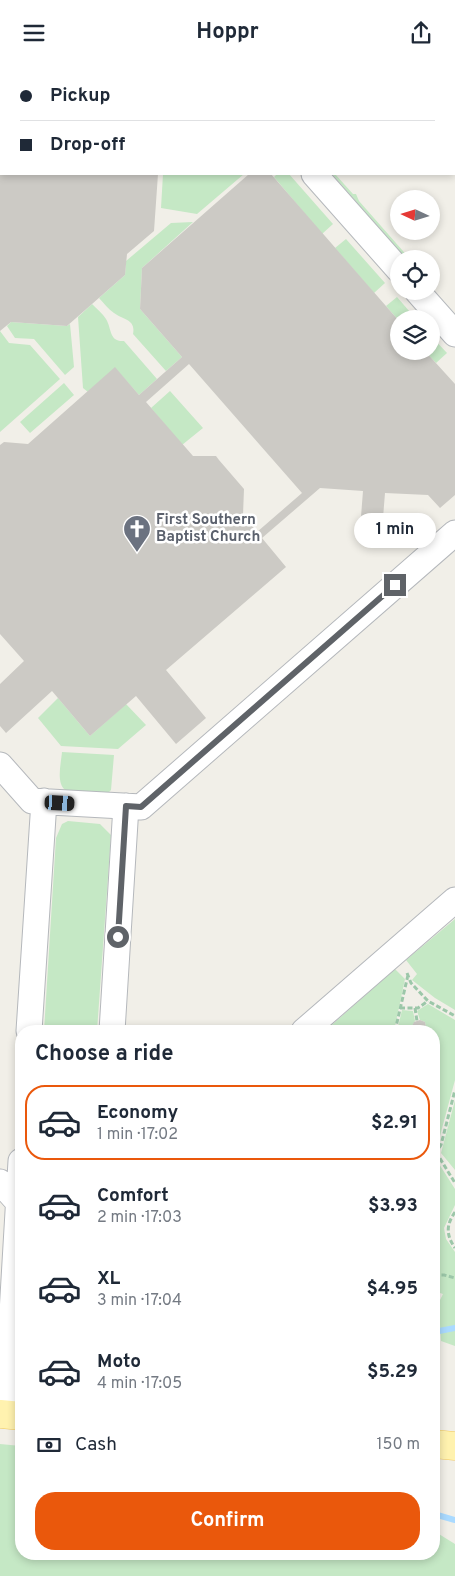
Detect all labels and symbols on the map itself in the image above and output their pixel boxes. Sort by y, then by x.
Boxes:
north arrow [390,190,440,240]
place label: First Southern Baptist Church [156,511,260,547]
callout: 1 min [354,513,436,547]
church icon: First Southern Baptist Church [122,514,152,553]
route end [384,574,406,596]
car [44,795,75,811]
route start [107,926,129,948]

